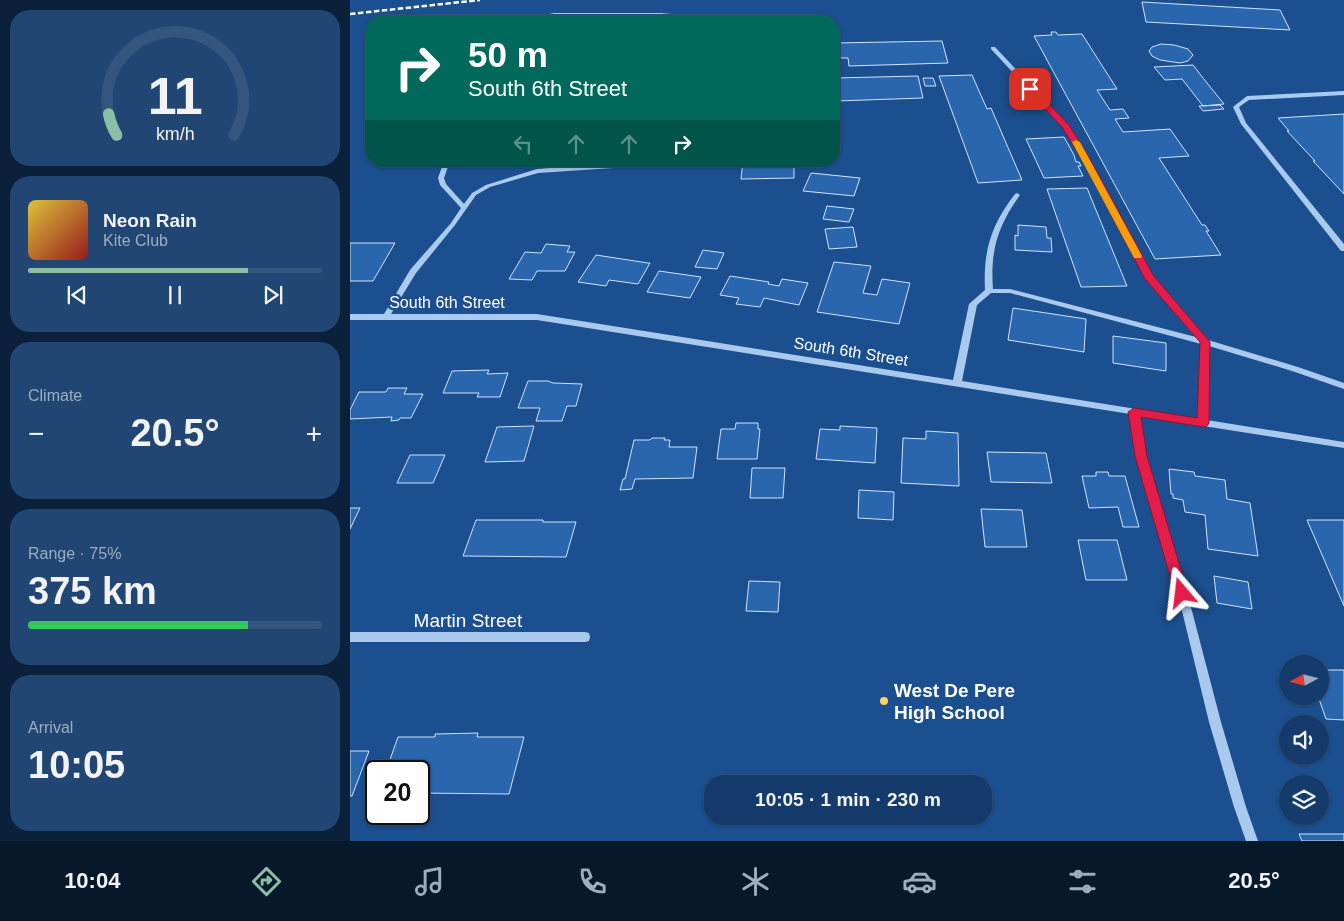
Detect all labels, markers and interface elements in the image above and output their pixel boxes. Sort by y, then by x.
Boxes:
icon: right [385,35,450,100]
text: 50 m [468,35,548,74]
text: 11 [148,67,202,125]
pin [1009,68,1051,110]
icon: arrive [1016,75,1044,103]
text: South 6th Street [468,76,627,101]
text: km/h [156,124,194,144]
icon: left [509,130,537,158]
icon: ahead [562,130,590,158]
icon: ahead [615,130,643,158]
icon: right [668,130,696,158]
text: Neon Rain [103,210,197,231]
text: Kite Club [103,232,168,249]
icon: previous [63,281,91,309]
icon: pause [161,281,189,309]
icon: next [259,281,287,309]
street label: South 6th Street [389,294,505,311]
street label: South 6th Street [792,334,910,369]
text: Climate [28,387,82,404]
text: 20.5° [130,412,220,454]
text: − [28,418,44,449]
text: + [306,418,322,449]
text: Range · 75% [28,545,121,562]
position arrow [1155,566,1207,618]
text: 375 km [28,570,157,612]
street label: Martin Street [414,610,523,631]
north arrow [1279,655,1329,705]
map controls [1279,655,1329,825]
place label: West De Pere High School [894,680,1015,723]
marker: West De Pere High School [878,695,890,707]
button: sound [1279,715,1329,765]
text: Arrival [28,719,73,736]
text: 10:05 [28,744,125,786]
speed limit sign: 20 [365,760,430,825]
button: layers [1279,775,1329,825]
text: 10:05 · 1 min · 230 m [755,789,941,810]
icon: directions [249,864,284,899]
icon: music [412,864,447,899]
icon: phone [575,864,610,899]
icon: climate [738,864,773,899]
icon: car [902,864,937,899]
icon: filters [1065,864,1100,899]
text: 10:04 [64,868,120,893]
text: 20.5° [1228,868,1280,893]

